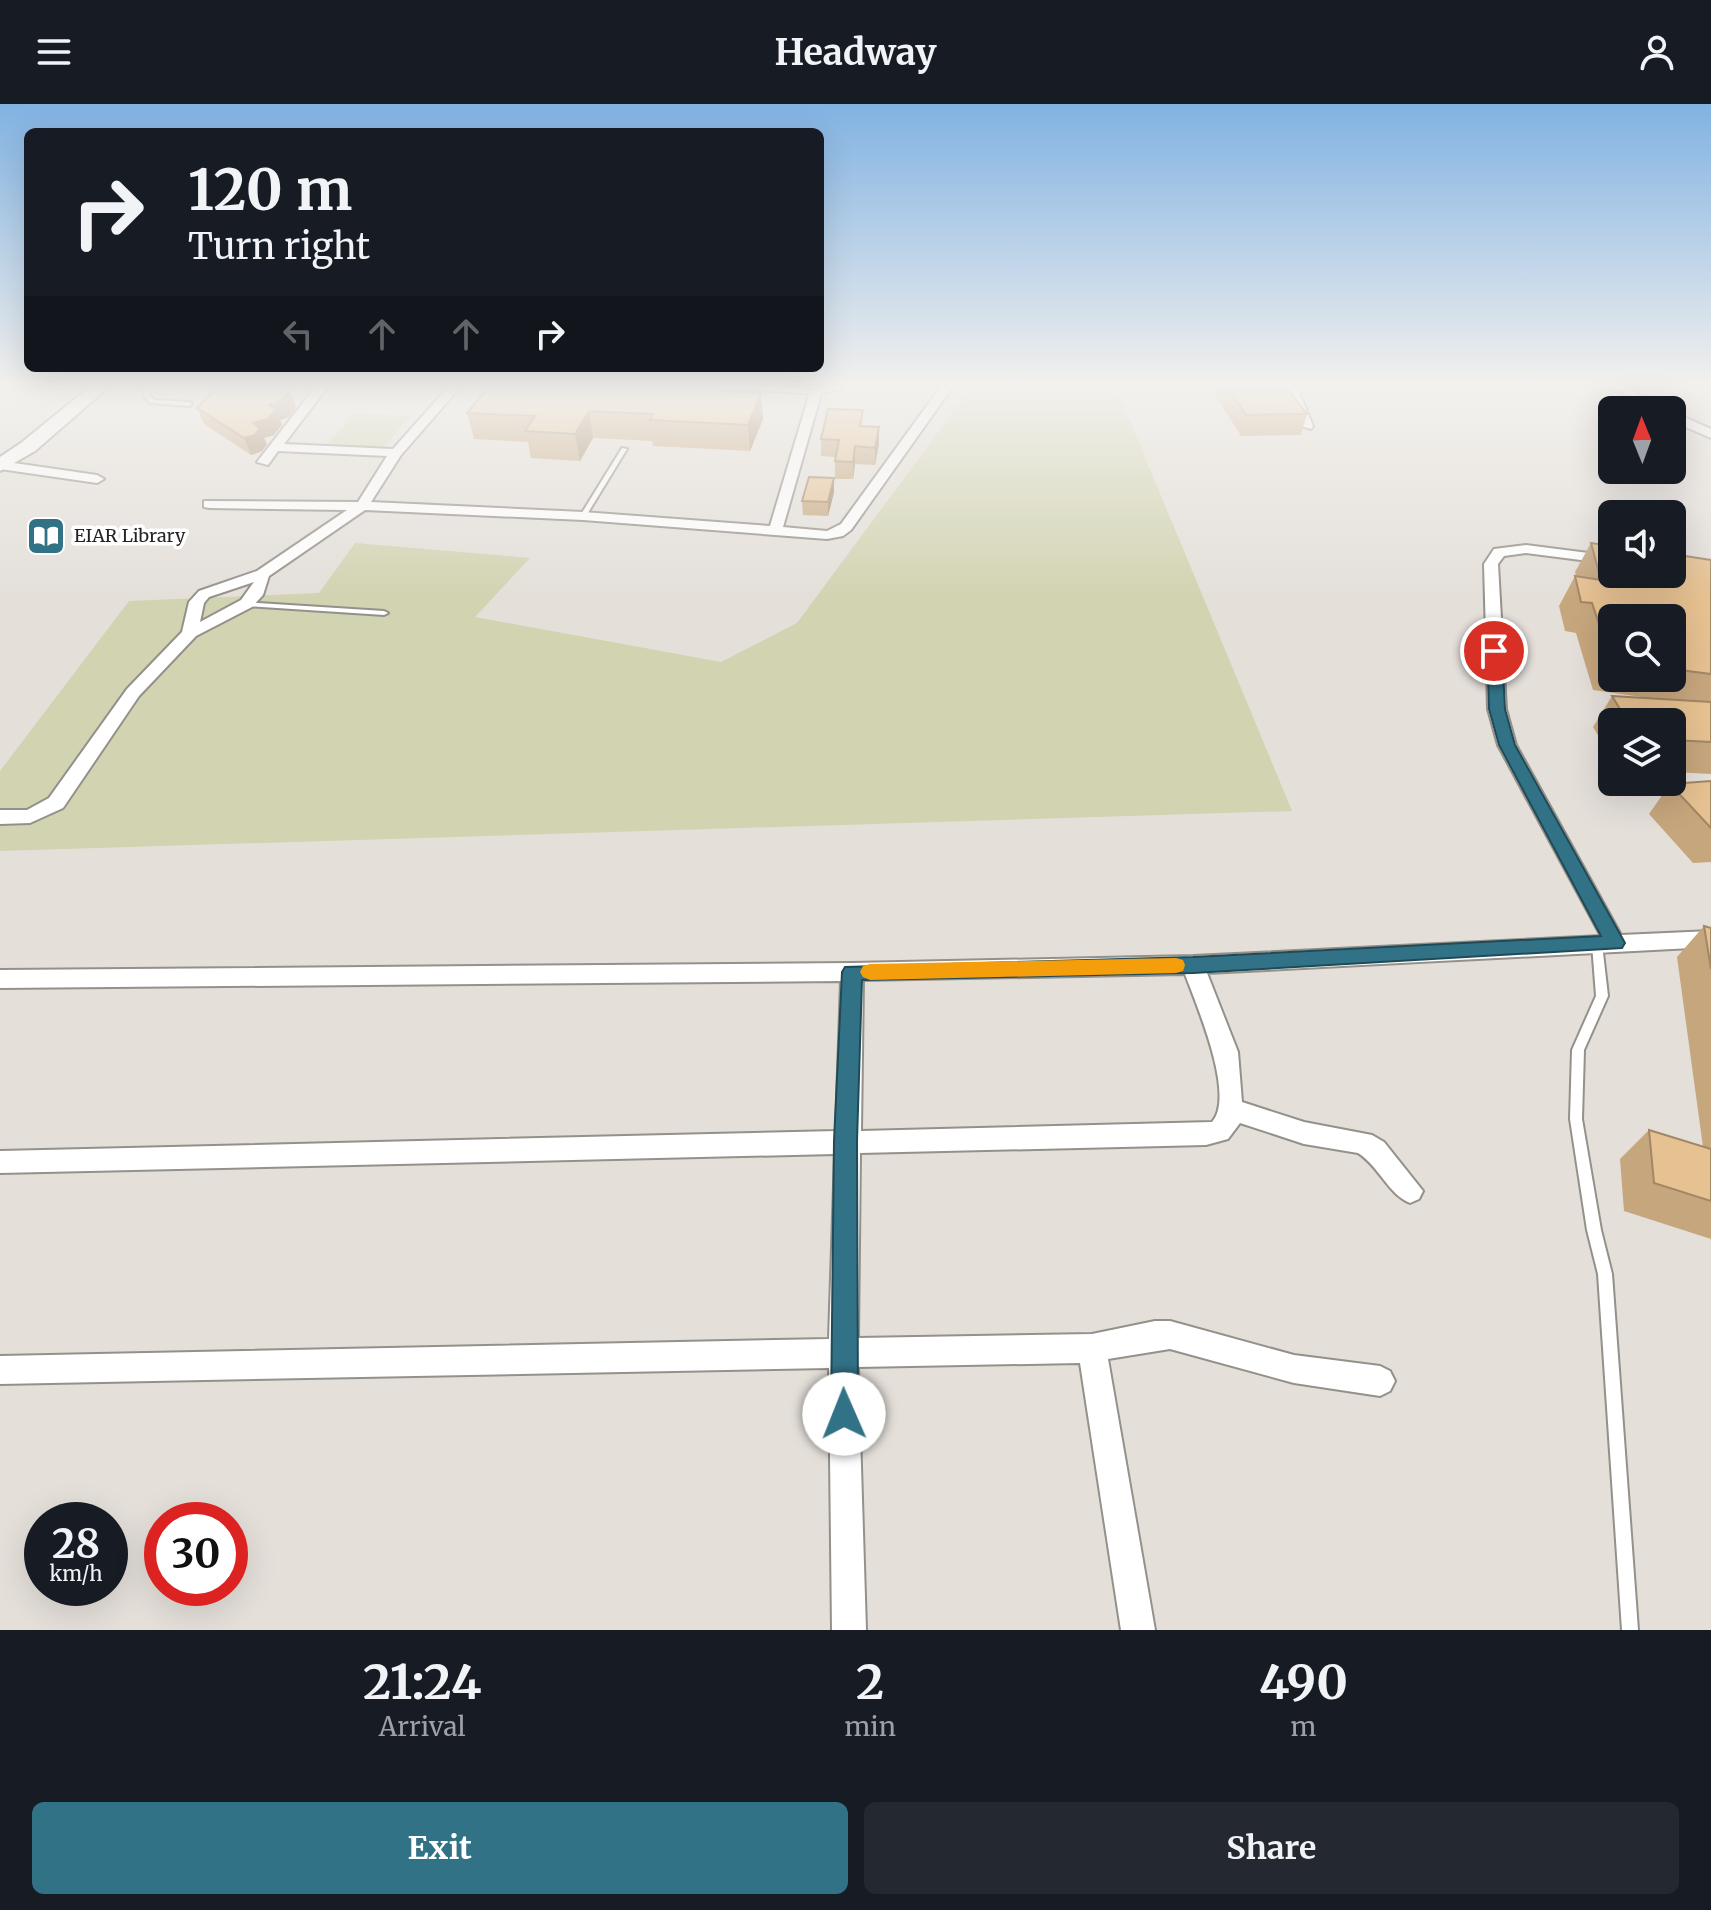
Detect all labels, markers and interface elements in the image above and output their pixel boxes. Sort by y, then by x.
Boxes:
icon: menu [32,30,76,74]
text: Headway [774,30,937,75]
icon: person [1635,30,1679,74]
text: 120 m [188,155,352,225]
icon: right [56,160,160,264]
text: Turn right [188,224,370,269]
icon: left [276,312,320,356]
icon: ahead [360,312,404,356]
icon: ahead [444,312,488,356]
icon: right [528,312,572,356]
north arrow [1598,396,1686,484]
map controls [1598,396,1686,796]
button: sound [1598,500,1686,588]
library icon: EIAR Library [25,515,67,557]
place label: EIAR Library [74,524,186,547]
button: search [1598,604,1686,692]
pin [1460,617,1528,685]
icon: arrive [1472,629,1516,673]
button: layers [1598,708,1686,796]
position arrow [802,1372,886,1456]
speed limit sign: 30 [144,1502,248,1606]
text: 28 [52,1519,100,1569]
text: km/h [50,1561,102,1586]
text: 21:24 [363,1652,481,1712]
text: 2 [856,1652,884,1712]
text: 490 [1259,1652,1348,1712]
text: Arrival [379,1710,466,1743]
text: min [844,1710,896,1743]
text: m [1291,1710,1316,1743]
button: Exit [32,1802,848,1894]
button: Share [864,1802,1679,1894]

